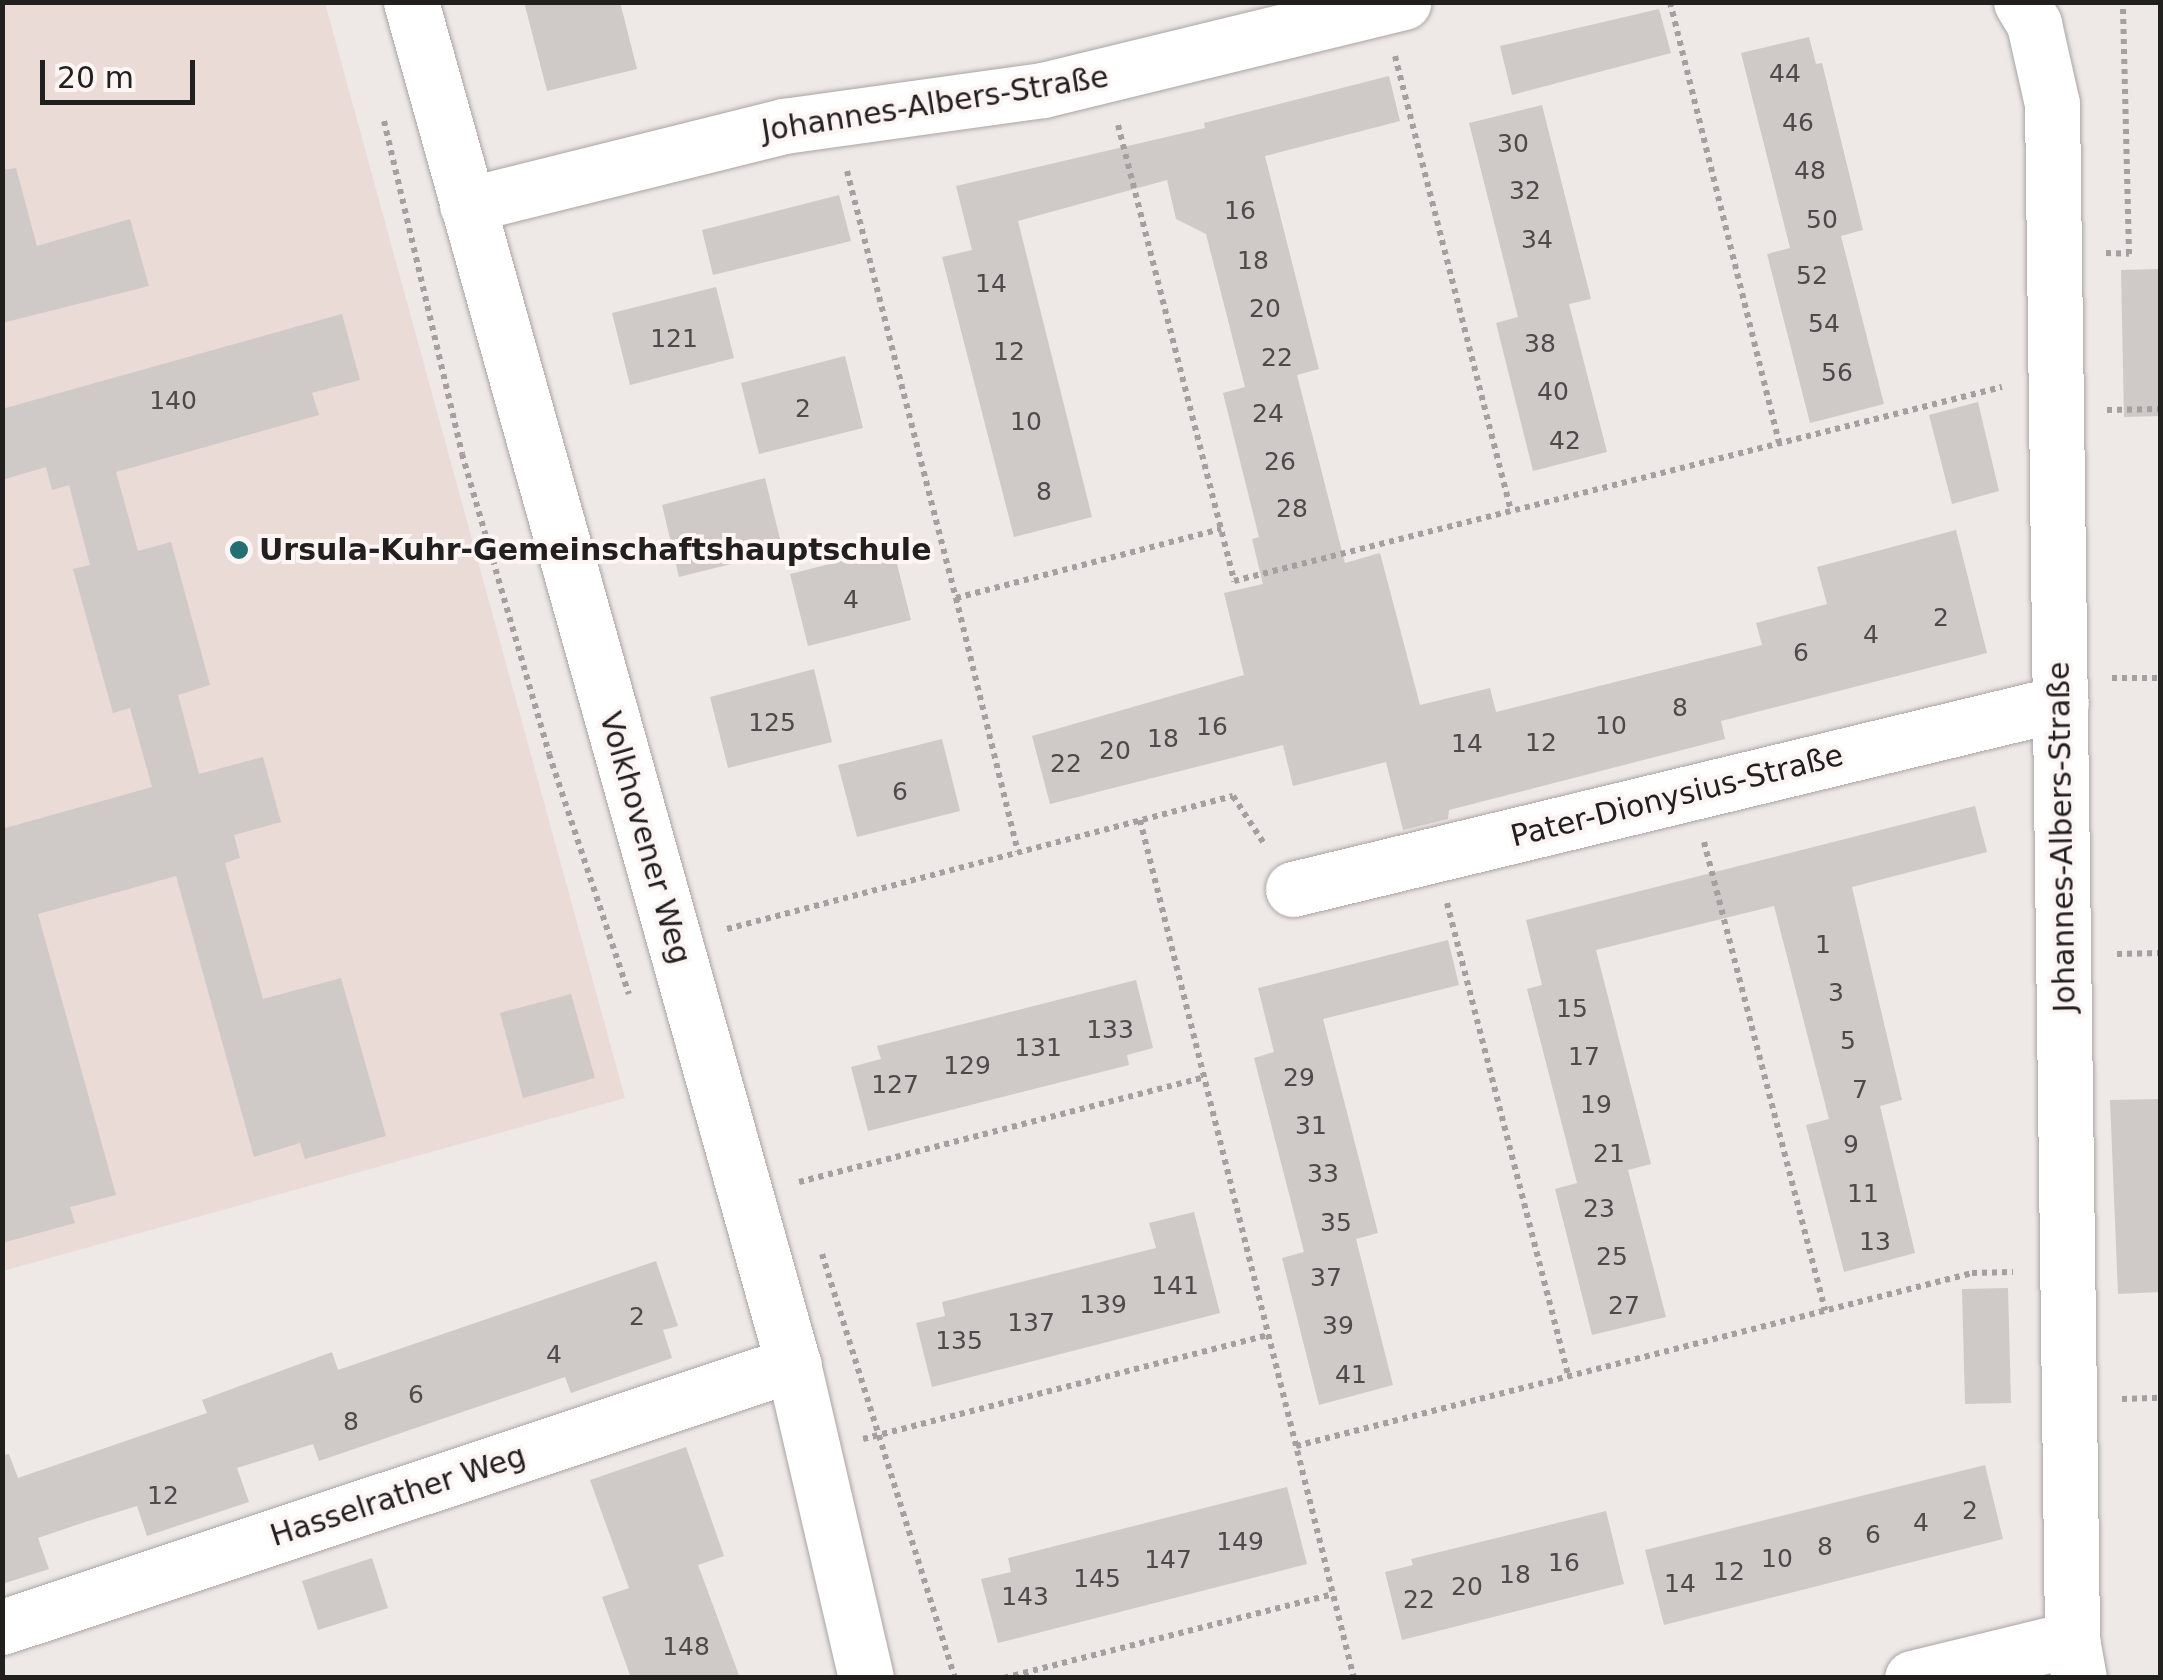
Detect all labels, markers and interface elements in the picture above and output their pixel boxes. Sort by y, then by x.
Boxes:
scale bar [45,40,200,102]
street label: Johannes-Albers-Straße [759,59,1111,149]
house number: 44 [1769,59,1801,89]
text: 20 m [57,60,134,95]
house number: 46 [1782,108,1814,138]
house number: 30 [1497,129,1529,159]
house number: 48 [1794,156,1826,186]
house number: 32 [1509,176,1541,206]
house number: 16 [1224,196,1256,226]
house number: 50 [1806,205,1838,235]
house number: 34 [1521,225,1553,255]
house number: 18 [1237,246,1269,276]
house number: 52 [1796,261,1828,291]
house number: 14 [975,269,1007,299]
house number: 20 [1249,294,1281,324]
house number: 54 [1808,309,1840,339]
house number: 121 [650,324,698,354]
house number: 38 [1524,329,1556,359]
house number: 12 [993,337,1025,367]
house number: 22 [1261,343,1293,373]
house number: 56 [1821,358,1853,388]
house number: 40 [1537,377,1569,407]
house number: 140 [149,386,197,416]
house number: 2 [795,394,811,424]
house number: 24 [1252,399,1284,429]
house number: 10 [1010,407,1042,437]
house number: 42 [1549,426,1581,456]
house number: 26 [1264,447,1296,477]
house number: 8 [1036,477,1052,507]
house number: 28 [1276,494,1308,524]
place label: Ursula-Kuhr-Gemeinschaftshauptschule [259,532,931,568]
marker: Ursula-Kuhr-Gemeinschaftshauptschule [228,539,250,561]
house number: 4 [843,585,859,615]
house number: 2 [1933,603,1949,633]
house number: 4 [1863,620,1879,650]
house number: 6 [1793,638,1809,668]
street label: Johannes-Albers-Straße [2041,661,2083,1013]
house number: 8 [1672,693,1688,723]
street label: Volkhovener Weg [592,708,698,968]
house number: 125 [748,708,796,738]
house number: 10 [1595,711,1627,741]
house number: 16 [1196,712,1228,742]
house number: 18 [1147,724,1179,754]
house number: 12 [1525,728,1557,758]
house number: 14 [1451,729,1483,759]
house number: 20 [1099,736,1131,766]
street label: Pater-Dionysius-Straße [1507,737,1847,855]
house number: 22 [1050,749,1082,779]
house number: 6 [892,777,908,807]
house number: 1 [1815,930,1831,960]
house number: 3 [1828,978,1844,1008]
house number: 15 [1556,994,1588,1024]
house number: 133 [1086,1015,1134,1045]
house number: 5 [1840,1026,1856,1056]
house number: 131 [1014,1033,1062,1063]
house number: 17 [1568,1042,1600,1072]
house number: 129 [943,1051,991,1081]
house number: 29 [1283,1063,1315,1093]
house number: 127 [871,1070,919,1100]
house number: 7 [1852,1075,1868,1105]
house number: 19 [1580,1090,1612,1120]
house number: 31 [1295,1111,1327,1141]
house number: 9 [1843,1130,1859,1160]
house number: 21 [1593,1139,1625,1169]
house number: 33 [1307,1159,1339,1189]
house number: 11 [1847,1179,1879,1209]
house number: 23 [1583,1194,1615,1224]
house number: 35 [1320,1208,1352,1238]
house number: 13 [1859,1227,1891,1257]
house number: 25 [1596,1242,1628,1272]
house number: 37 [1310,1263,1342,1293]
house number: 141 [1151,1271,1199,1301]
house number: 139 [1079,1290,1127,1320]
house number: 27 [1608,1291,1640,1321]
house number: 2 [629,1302,645,1332]
house number: 137 [1007,1308,1055,1338]
house number: 39 [1322,1311,1354,1341]
house number: 135 [935,1326,983,1356]
house number: 4 [546,1340,562,1370]
house number: 41 [1335,1360,1367,1390]
house number: 6 [408,1380,424,1410]
house number: 8 [343,1407,359,1437]
street label: Hasselrather Weg [266,1438,530,1554]
house number: 12 [147,1481,179,1511]
house number: 2 [1962,1496,1978,1526]
house number: 4 [1913,1508,1929,1538]
house number: 6 [1865,1520,1881,1550]
house number: 149 [1216,1527,1264,1557]
house number: 8 [1817,1532,1833,1562]
house number: 10 [1761,1544,1793,1574]
house number: 147 [1144,1545,1192,1575]
house number: 16 [1548,1548,1580,1578]
house number: 12 [1713,1557,1745,1587]
house number: 18 [1499,1560,1531,1590]
house number: 145 [1073,1564,1121,1594]
house number: 14 [1664,1569,1696,1599]
house number: 20 [1451,1572,1483,1602]
house number: 143 [1001,1582,1049,1612]
house number: 22 [1403,1585,1435,1615]
house number: 148 [662,1632,710,1662]

